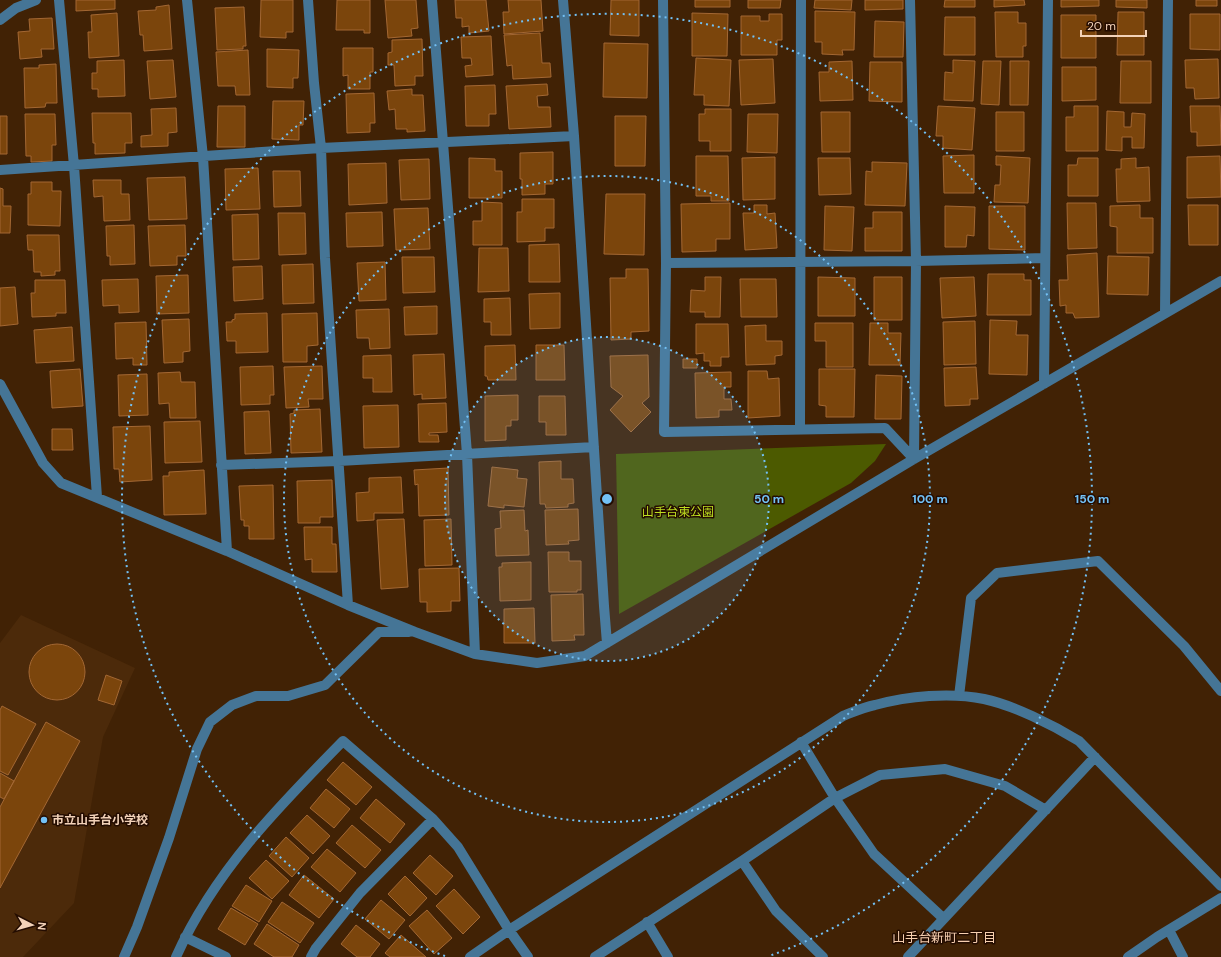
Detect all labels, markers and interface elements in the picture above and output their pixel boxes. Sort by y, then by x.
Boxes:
scale bar [1081,12,1146,38]
text: 20 m [1087,18,1116,34]
text: 50 m [754,491,784,507]
text: 100 m [912,491,948,507]
text: 150 m [1075,491,1109,507]
centre of rings [600,492,614,506]
park label: 山手台東公園 [642,504,714,520]
place label: 市立山手台小学校 [52,812,148,828]
marker: 市立山手台小学校 [39,815,49,825]
north arrow [12,905,52,945]
text: N [35,921,49,931]
district label: 山手台新町二丁目 [892,929,996,946]

